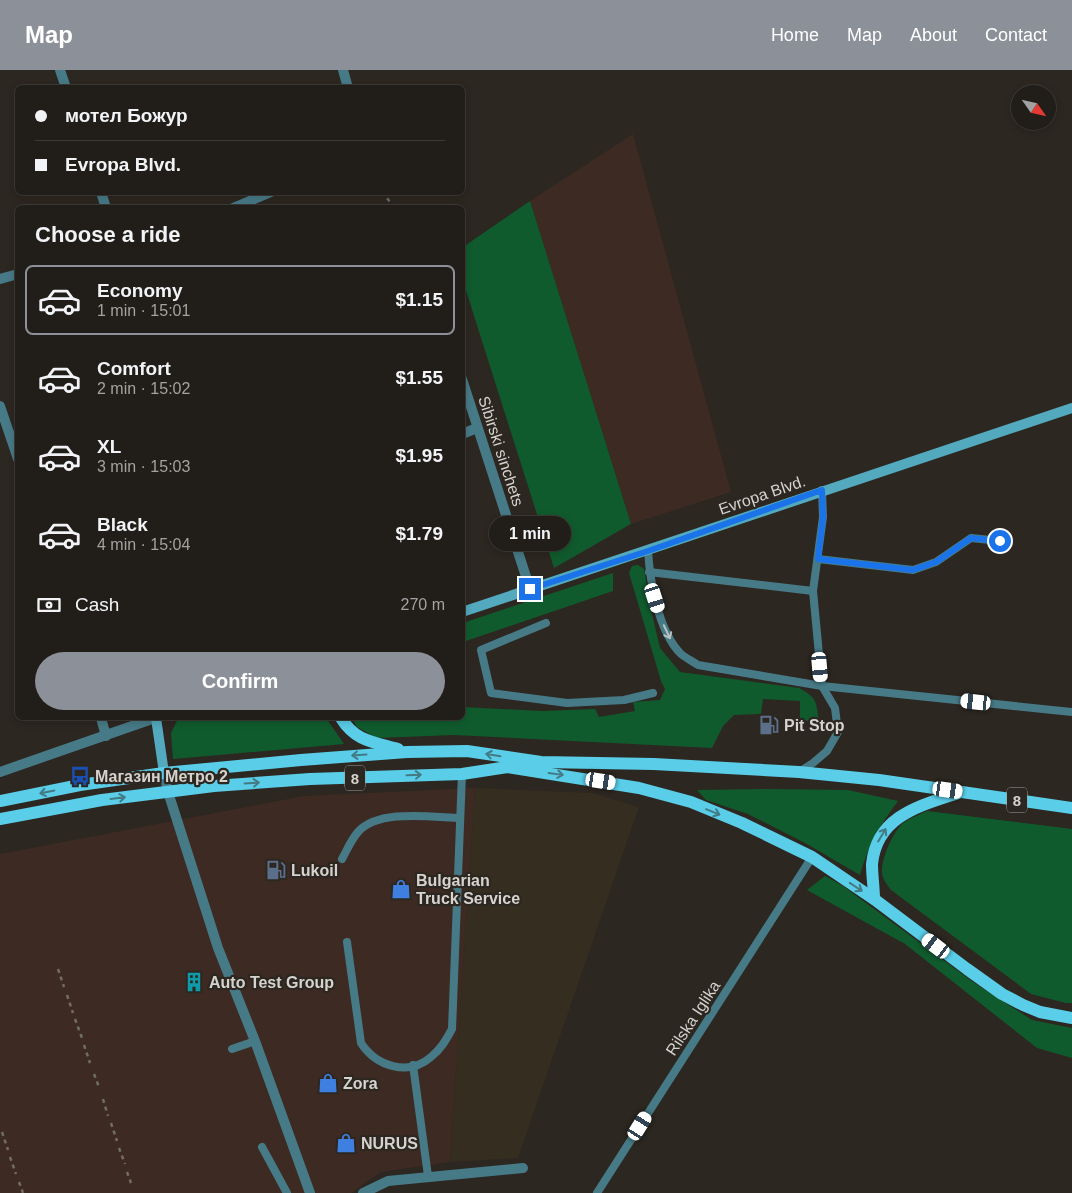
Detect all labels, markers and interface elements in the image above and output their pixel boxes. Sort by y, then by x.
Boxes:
text: Map [25,21,73,48]
text: Home [771,25,819,45]
text: Map [847,25,882,45]
text: About [910,25,957,45]
text: Contact [985,25,1047,45]
north arrow [1011,85,1056,130]
map controls [1011,85,1056,130]
text: мотел Божур [65,105,188,126]
text: Evropa Blvd. [65,154,181,175]
text: Choose a ride [35,222,180,247]
icon: car [37,278,82,323]
text: Economy [97,280,183,301]
text: $1.15 [395,289,443,310]
text: 1 min · 15:01 [97,302,190,319]
icon: car [37,356,82,401]
text: Comfort [97,358,171,379]
text: $1.55 [395,367,443,388]
text: 2 min · 15:02 [97,380,190,397]
street label: Sibirski sinchets [475,394,527,508]
icon: car [37,434,82,479]
text: XL [97,436,121,457]
text: $1.95 [395,445,443,466]
text: 3 min · 15:03 [97,458,190,475]
street label: Evropa Blvd. [716,472,808,518]
icon: car [37,512,82,557]
text: Black [97,514,148,535]
callout: 1 min [489,516,571,552]
text: $1.79 [395,523,443,544]
text: 1 min [509,525,551,542]
route start [989,530,1011,552]
text: 4 min · 15:04 [97,536,190,553]
route end [519,578,541,600]
car [643,581,666,615]
icon: cash [35,591,63,619]
text: Cash [75,594,119,615]
text: 270 m [401,596,445,613]
one-way arrow [663,624,673,639]
car [811,651,828,683]
button: Confirm [35,652,445,710]
car [960,693,991,711]
fuel station icon: Pit Stop [758,714,780,736]
place label: Pit Stop [784,717,845,734]
one-way arrow [486,749,502,759]
one-way arrow [351,751,367,760]
bus stop icon: Магазин Метро 2 [69,765,91,787]
road number: 8 [345,766,365,790]
place label: Магазин Метро 2 [95,768,228,785]
one-way arrow [547,769,563,779]
one-way arrow [406,771,422,780]
car [585,771,616,791]
one-way arrow [243,779,259,788]
car [932,780,963,800]
one-way arrow [39,787,55,797]
road number: 8 [1007,788,1027,812]
one-way arrow [109,793,125,803]
one-way arrow [705,807,720,817]
one-way arrow [877,828,888,842]
fuel station icon: Lukoil [265,859,287,881]
place label: Lukoil [291,862,338,879]
place label: Bulgarian Truck Service [416,872,520,907]
shop icon: Bulgarian Truck Service [390,878,412,900]
one-way arrow [849,882,863,892]
car [919,931,952,961]
building icon: Auto Test Group [183,971,205,993]
place label: Auto Test Group [209,974,334,991]
street label: Rilska Iglika [663,977,723,1058]
shop icon: Zora [317,1072,339,1094]
place label: Zora [343,1075,378,1092]
car [625,1109,654,1143]
shop icon: NURUS [335,1132,357,1154]
place label: NURUS [361,1135,418,1152]

